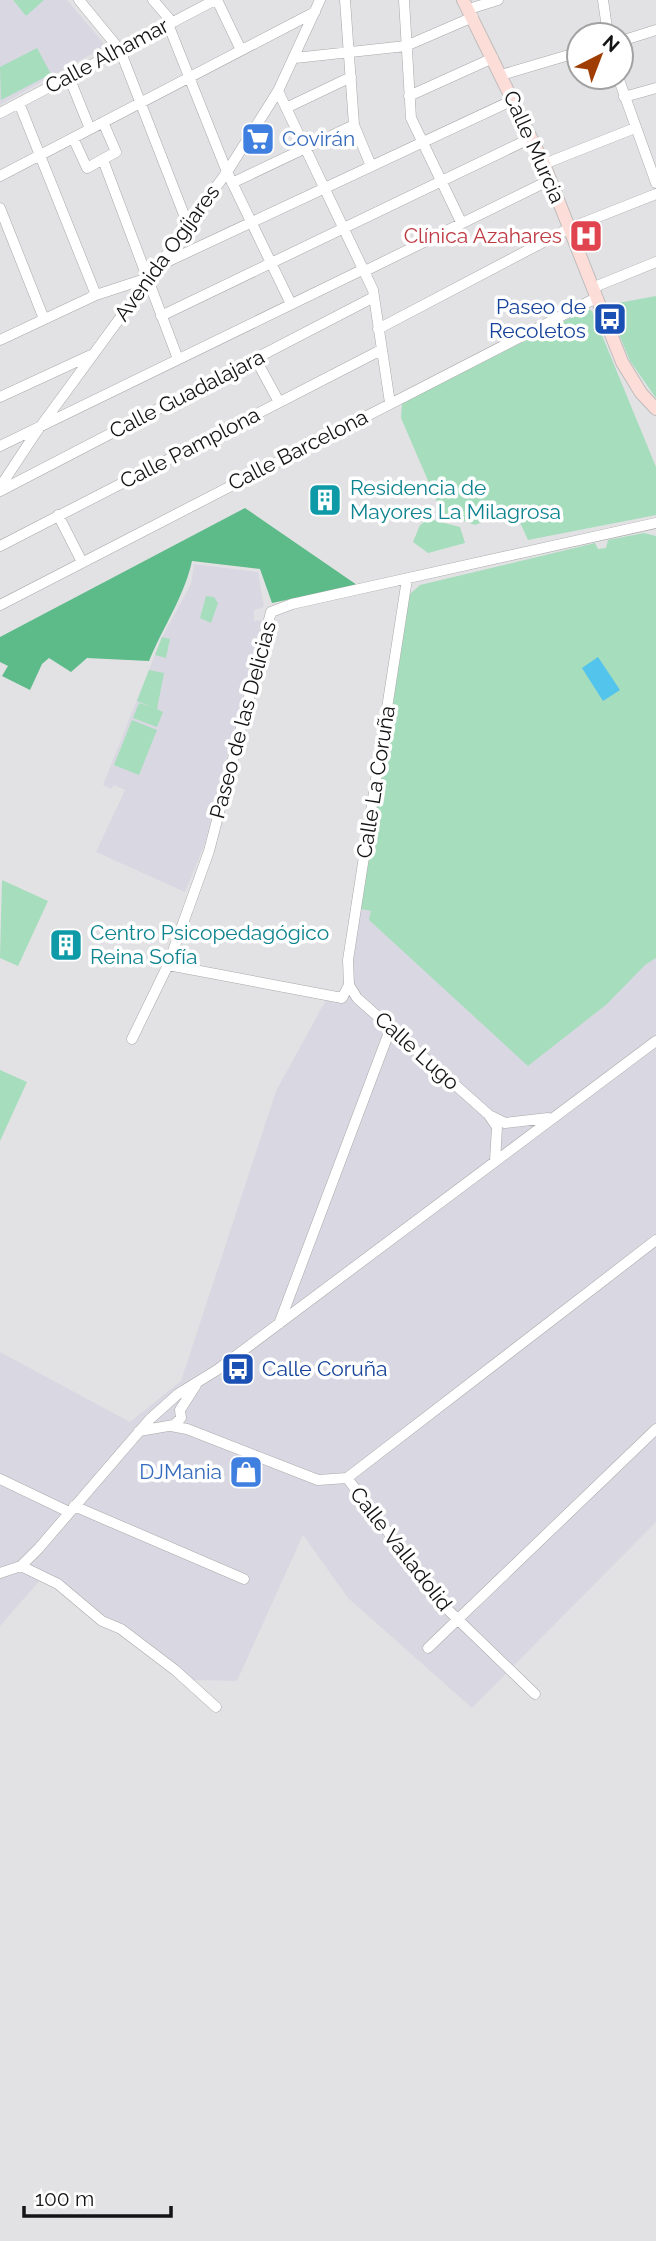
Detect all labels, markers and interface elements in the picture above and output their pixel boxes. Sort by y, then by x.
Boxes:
street label: Calle Alhamar [41,12,173,99]
north arrow [565,21,635,91]
text: N [599,30,624,56]
street label: Calle Murcia [499,87,570,207]
supermarket icon: Covirán [239,120,277,158]
place label: Covirán [282,126,355,151]
street label: Avenida Ogíjares [109,180,224,326]
hospital icon: Clínica Azahares [567,217,605,255]
place label: Clínica Azahares [404,223,562,248]
place label: Paseo de Recoletos [489,294,586,343]
bus stop icon: Paseo de Recoletos [591,300,629,338]
street label: Calle Guadalajara [105,344,268,443]
street label: Calle Pamplona [116,402,264,494]
street label: Calle Barcelona [224,404,372,495]
place label: Residencia de Mayores La Milagrosa [350,475,561,524]
building icon: Residencia de Mayores La Milagrosa [306,481,344,519]
street label: Paseo de las Delicias [204,618,281,821]
street label: Calle La Coruña [351,704,400,860]
place label: Centro Psicopedagógico Reina Sofía [90,920,329,969]
building icon: Centro Psicopedagógico Reina Sofía [47,926,85,964]
street label: Calle Lugo [370,1006,465,1095]
bus stop icon: Calle Coruña [219,1350,257,1388]
place label: Calle Coruña [262,1356,387,1381]
shop icon: DJMania [227,1453,265,1491]
place label: DJMania [139,1459,222,1484]
street label: Calle Valladolid [345,1482,458,1616]
scale bar [24,2174,172,2218]
text: 100 m [35,2186,94,2211]

